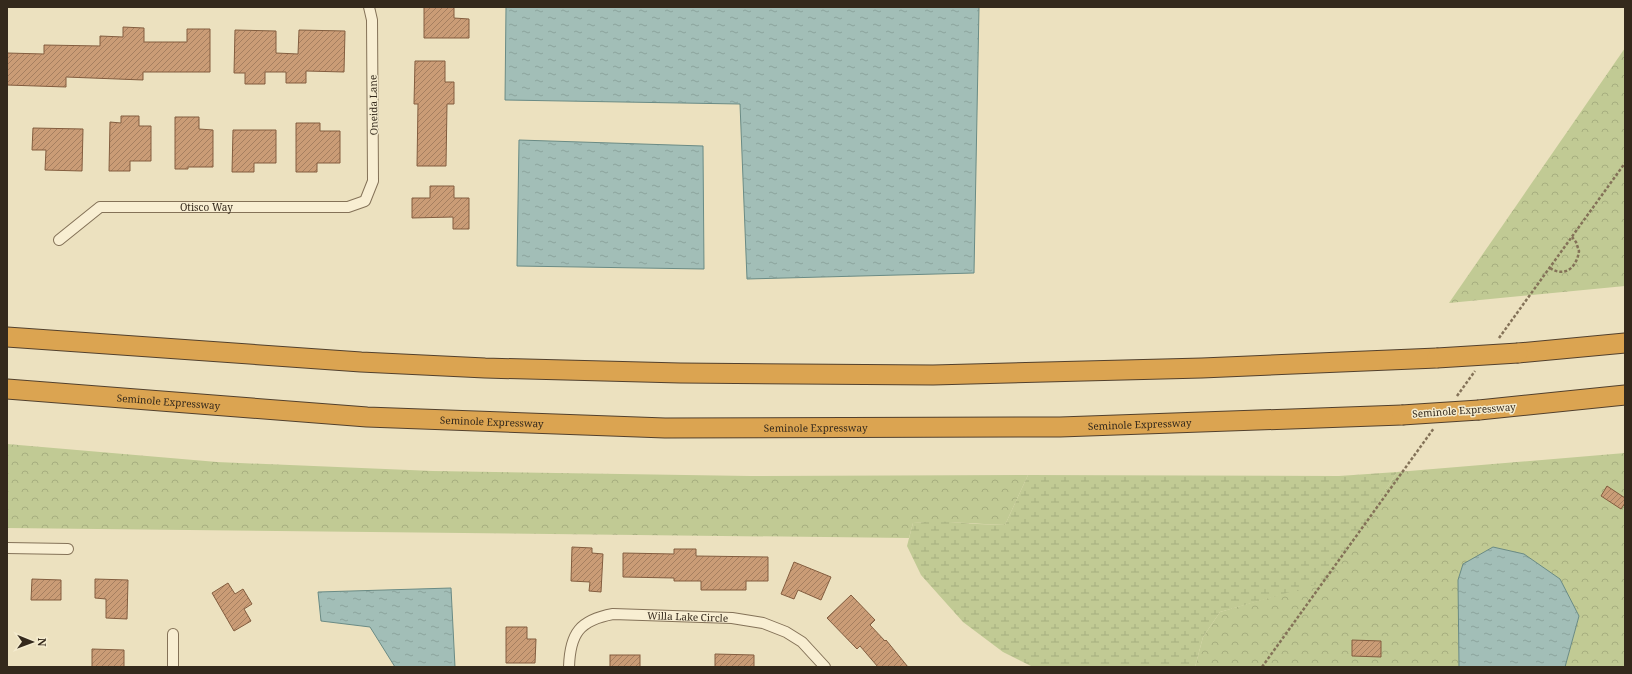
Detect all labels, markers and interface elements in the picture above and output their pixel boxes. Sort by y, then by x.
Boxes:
street label: Oneida Lane [365,75,381,135]
street label: Otisco Way [180,200,233,214]
street label: Seminole Expressway [116,391,221,413]
street label: Seminole Expressway [1412,399,1517,421]
street label: Seminole Expressway [440,413,544,431]
street label: Seminole Expressway [1088,415,1192,433]
street label: Seminole Expressway [764,420,868,435]
street label: Willa Lake Circle [647,608,728,625]
north arrow [12,622,52,662]
text: N [35,638,50,647]

